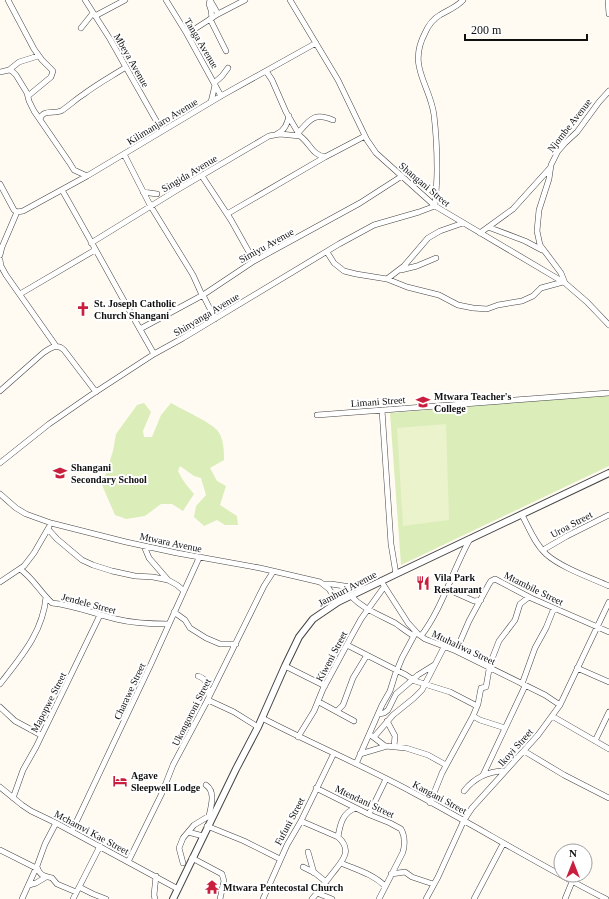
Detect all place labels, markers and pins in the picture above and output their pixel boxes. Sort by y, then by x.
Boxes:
place label: St. Joseph Catholic Church Shangani [94,298,177,321]
church icon: St. Joseph Catholic Church Shangani [75,301,91,317]
place label: Mtwara Teacher's College [434,391,512,414]
school or university icon: Mtwara Teacher's College [415,394,431,410]
place label: Shangani Secondary School [71,462,147,485]
school or university icon: Shangani Secondary School [52,465,68,481]
place label: Vila Park Restaurant [434,572,482,595]
restaurant icon: Vila Park Restaurant [415,575,431,591]
place label: Agave Sleepwell Lodge [131,770,201,793]
hotel icon: Agave Sleepwell Lodge [112,773,128,789]
temple icon: Mtwara Pentecostal Church [204,879,220,895]
place label: Mtwara Pentecostal Church [223,882,344,893]

